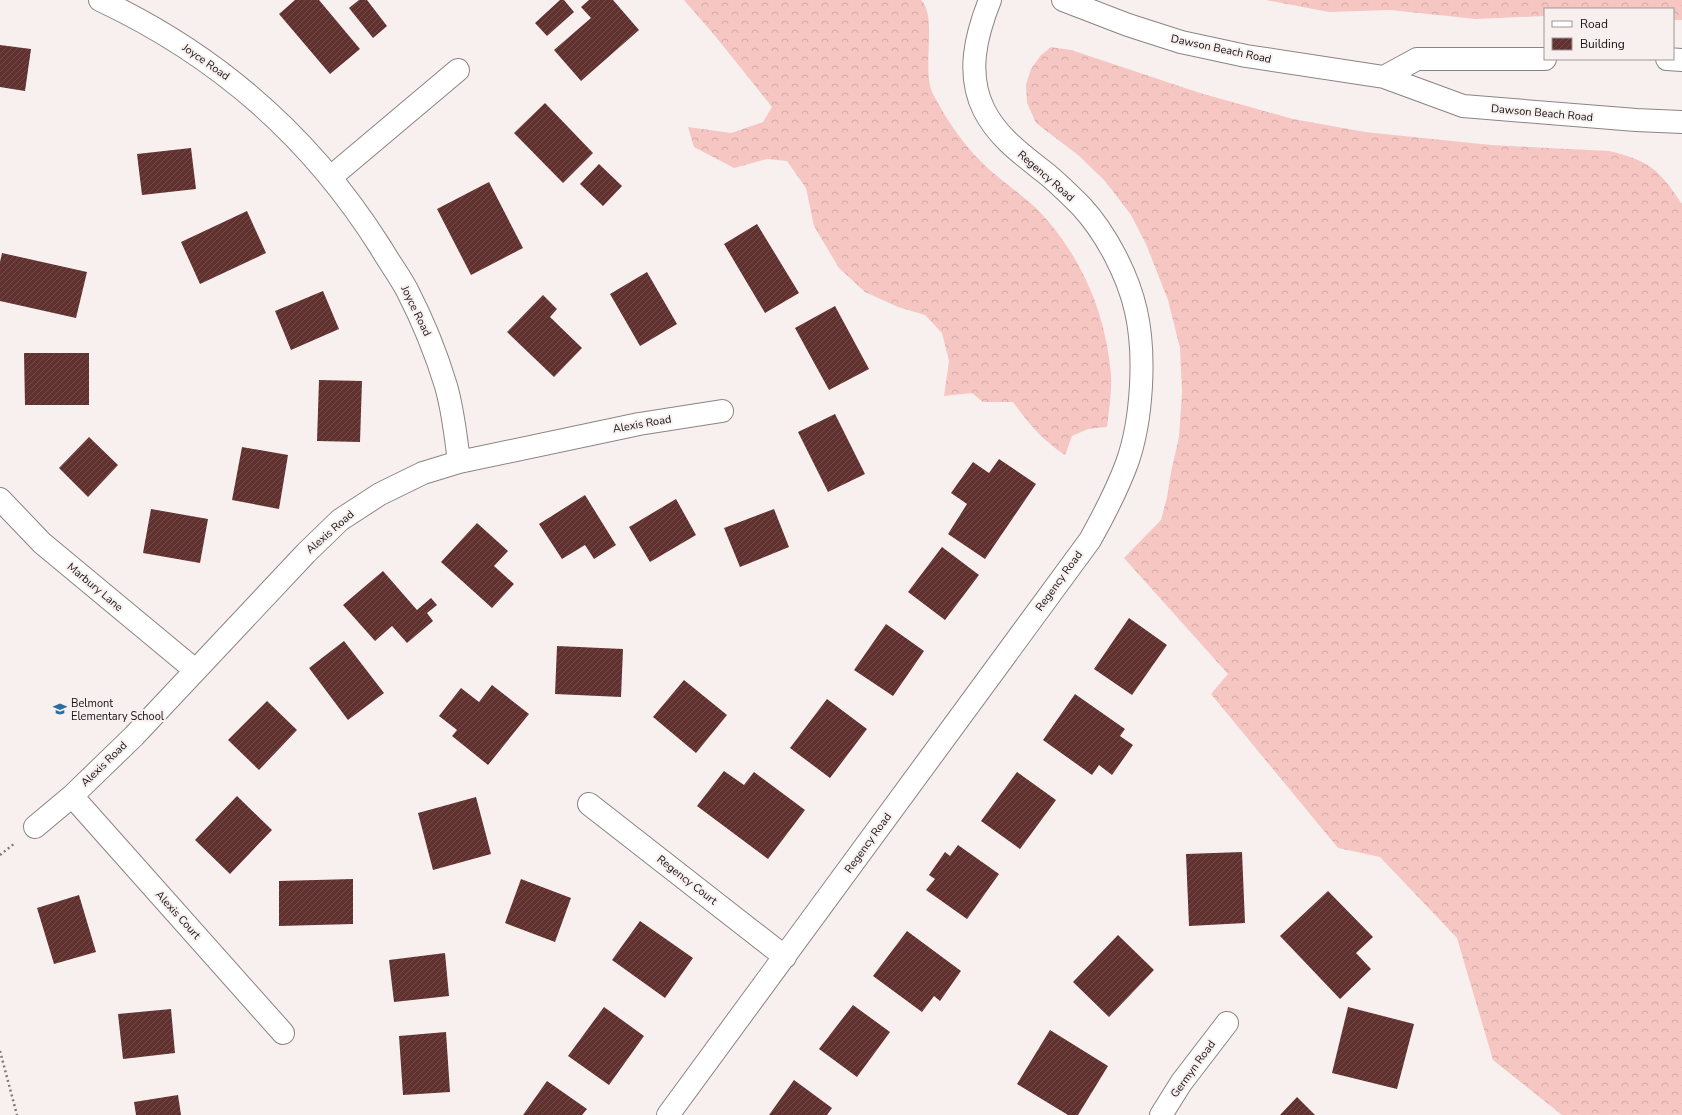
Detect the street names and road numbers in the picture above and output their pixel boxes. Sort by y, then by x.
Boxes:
street label: Dawson Beach Road [1169,31,1273,67]
street label: Joyce Road [179,40,233,84]
street label: Dawson Beach Road [1490,101,1594,125]
street label: Regency Road [1014,147,1078,205]
street label: Joyce Road [397,282,435,339]
street label: Alexis Road [612,411,672,437]
street label: Alexis Road [303,507,357,557]
street label: Regency Road [1032,548,1086,614]
street label: Marbury Lane [64,559,126,615]
street label: Alexis Road [78,738,130,790]
street label: Regency Road [841,810,895,876]
street label: Regency Court [654,852,720,908]
street label: Alexis Court [152,887,204,943]
street label: Germyn Road [1167,1037,1219,1101]

